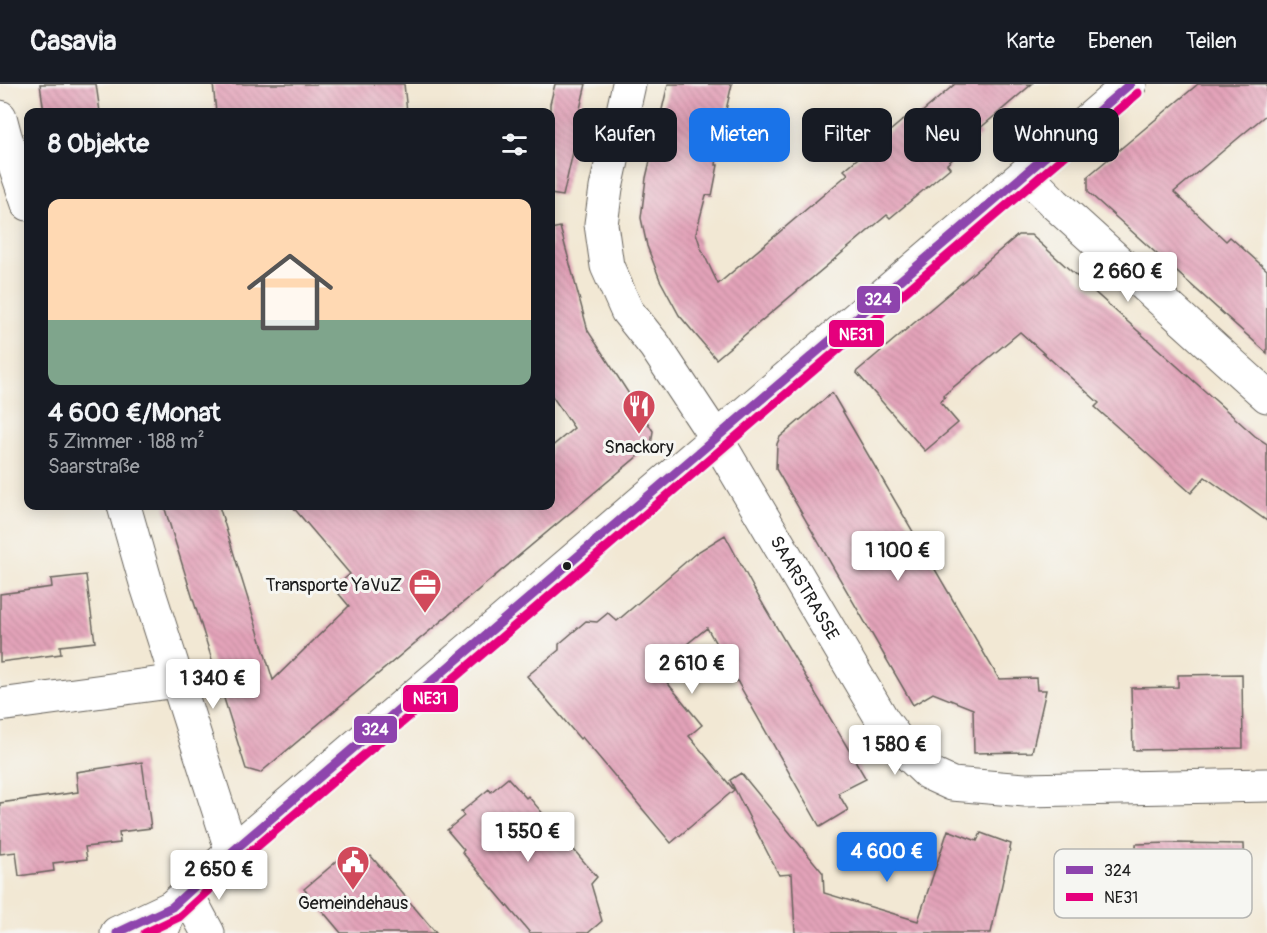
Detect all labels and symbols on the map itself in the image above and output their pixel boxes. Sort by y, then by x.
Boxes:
pin: 2 660 € [1073,252,1183,303]
line badge: 324 [856,285,901,314]
text: 324 [864,290,892,310]
line badge: NE31 [828,319,885,348]
text: NE31 [839,325,873,345]
restaurant icon: Snackory [621,388,657,435]
place label: Snackory [604,436,674,459]
pin: 1 100 € [843,531,953,582]
street label: SAARSTRASSE [764,532,844,645]
unlabelled marker [561,560,573,572]
office icon: Transporte YaVuZ [407,567,443,614]
place label: Transporte YaVuZ [266,574,402,597]
pin: 2 610 € [637,644,747,695]
pin: 1 340 € [158,659,268,710]
line badge: NE31 [402,684,459,713]
text: NE31 [413,689,447,709]
line badge: 324 [353,715,398,744]
text: 324 [361,720,389,740]
pin: 1 580 € [840,725,950,776]
pin: 1 550 € [473,812,583,863]
pin: 4 600 € [832,832,942,883]
public building icon: Gemeindehaus [335,844,371,891]
legend [1054,849,1252,918]
pin: 2 650 € [164,850,274,901]
text: 324 [1104,861,1131,881]
text: NE31 [1104,888,1138,908]
place label: Gemeindehaus [298,892,408,915]

